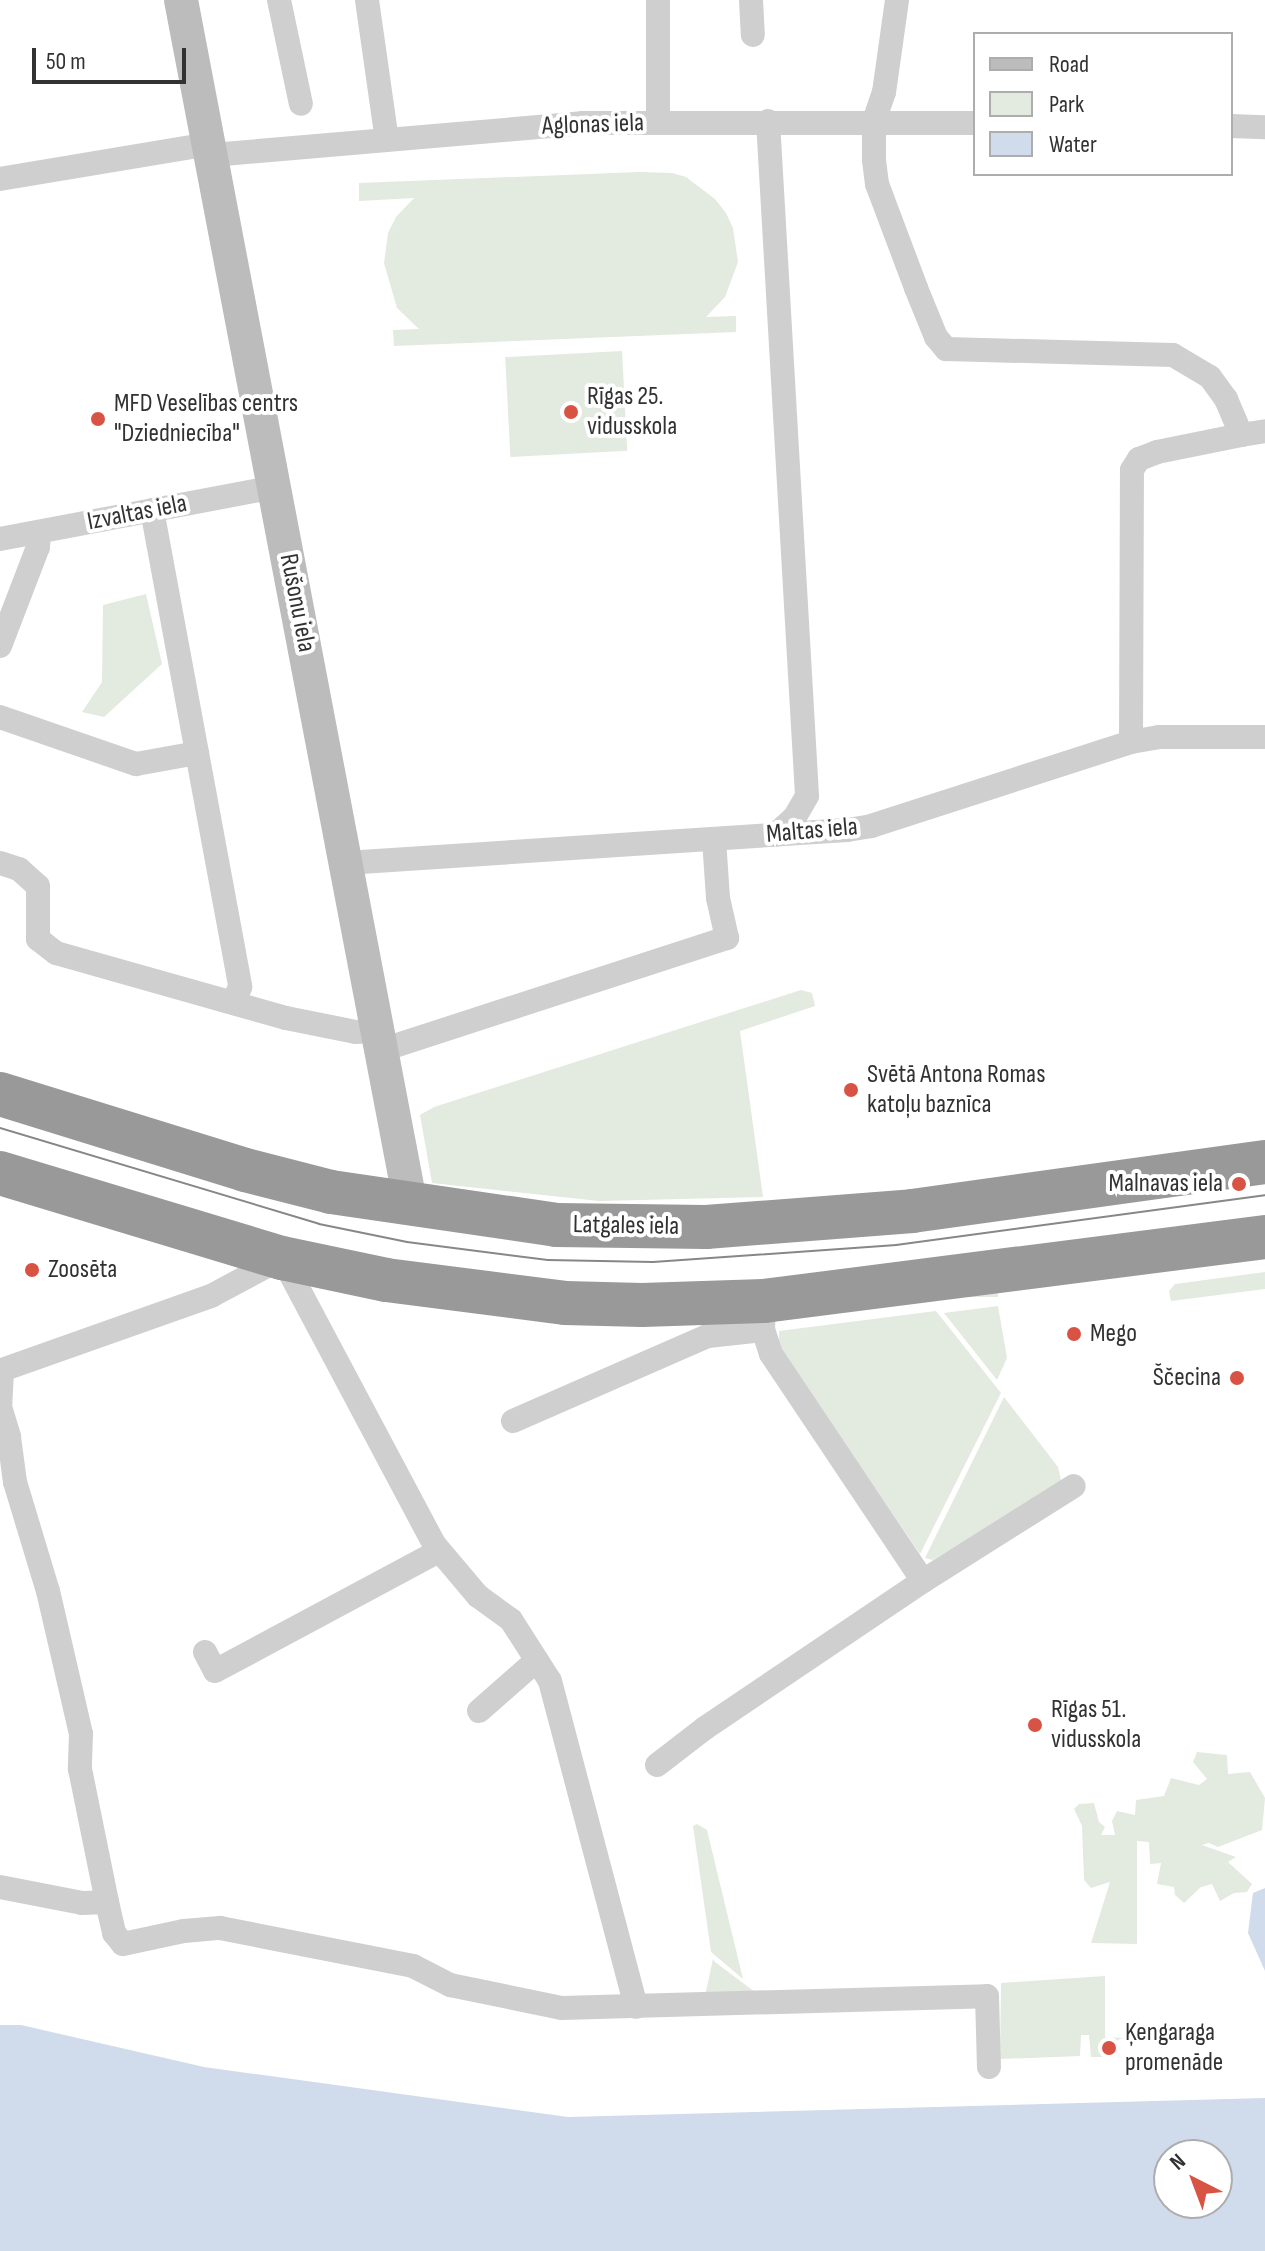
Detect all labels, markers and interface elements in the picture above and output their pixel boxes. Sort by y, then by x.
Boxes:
scale bar [36,32,190,82]
legend [973,32,1233,176]
text: 50 m [46,47,86,76]
text: Road [1049,50,1089,79]
text: Park [1049,90,1084,119]
street label: Aglonas iela [541,108,645,142]
text: Water [1049,130,1097,159]
place label: Rīgas 25. vidusskola [587,381,677,442]
place label: MFD Veselības centrs "Dziedniecība" [114,388,298,450]
marker: Rīgas 25. vidusskola [562,403,580,421]
marker: MFD Veselības centrs "Dziedniecība" [89,410,107,428]
street label: Izvaltas iela [85,488,189,538]
street label: Rušonu iela [272,551,322,655]
street label: Maltas iela [765,811,859,851]
place label: Svētā Antona Romas katoļu baznīca [867,1059,1045,1120]
marker: Svētā Antona Romas katoļu baznīca [842,1081,860,1099]
place label: Malnavas iela [1108,1168,1223,1200]
marker: Malnavas iela [1230,1175,1248,1193]
street label: Latgales iela [572,1209,680,1243]
place label: Zoosēta [48,1254,117,1286]
marker: Zoosēta [23,1261,41,1279]
place label: Mego [1090,1318,1137,1350]
marker: Mego [1065,1325,1083,1343]
place label: Ščecina [1153,1362,1221,1394]
marker: Ščecina [1228,1369,1246,1387]
place label: Rīgas 51. vidusskola [1051,1694,1141,1756]
marker: Rīgas 51. vidusskola [1026,1716,1044,1734]
place label: Ķengaraga promenāde [1125,2017,1223,2078]
marker: Ķengaraga promenāde [1100,2039,1118,2057]
north arrow [1153,2139,1233,2219]
text: N [1165,2148,1191,2176]

